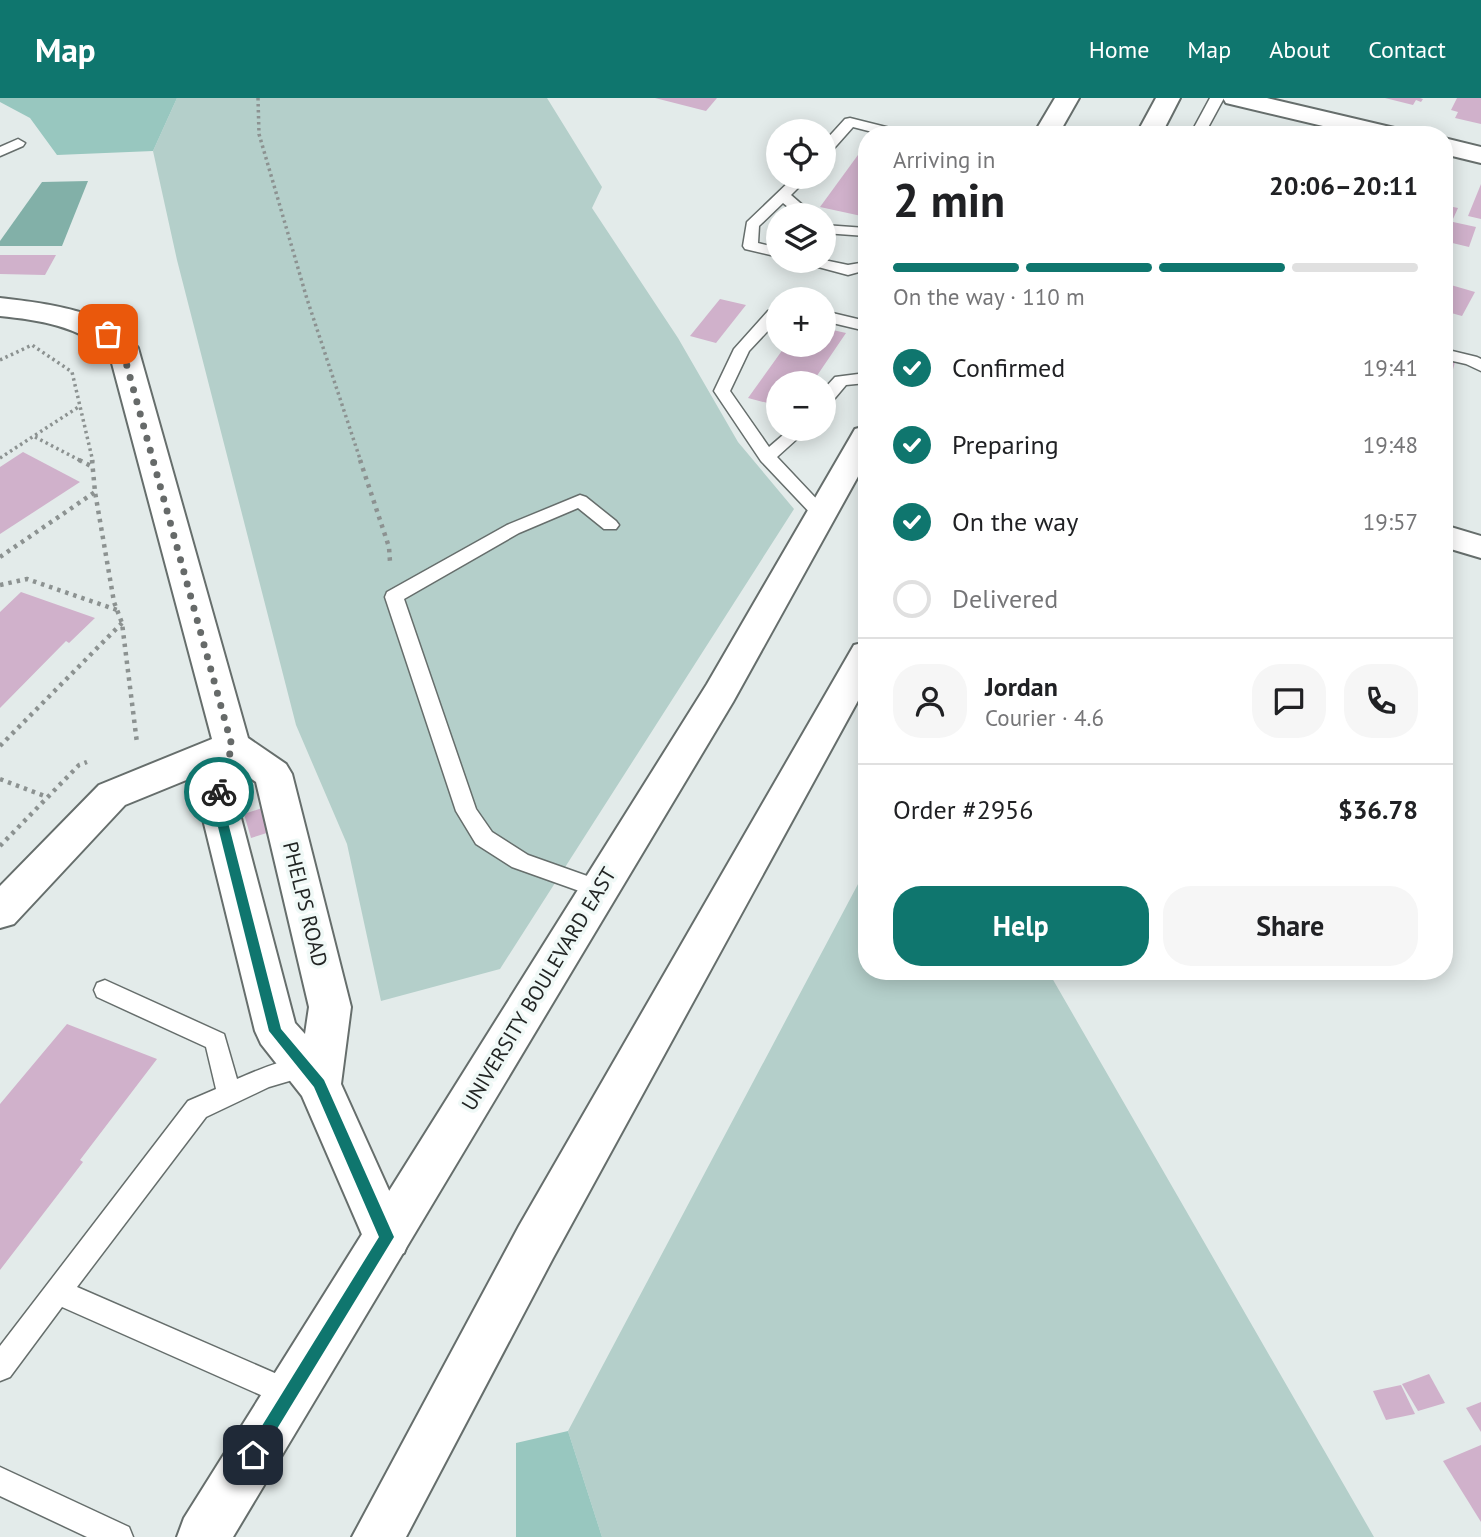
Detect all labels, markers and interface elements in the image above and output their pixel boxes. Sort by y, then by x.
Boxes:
text: Map [35,28,96,71]
text: Home [1089,34,1149,65]
text: Map [1187,34,1231,65]
text: About [1269,34,1330,65]
text: Contact [1368,34,1446,65]
map controls [766,119,836,441]
button: locate [766,119,836,189]
text: Arriving in [893,145,995,174]
text: 20:06–20:11 [1269,169,1418,202]
text: 2 min [893,170,1005,230]
button: layers [766,203,836,273]
text: On the way · 110 m [893,282,1085,311]
button: + [766,287,836,357]
pin [78,304,138,364]
icon: bag [89,315,127,353]
icon: check [893,349,931,387]
text: Confirmed [952,351,1065,384]
text: 19:41 [1363,353,1418,382]
button: − [766,371,836,441]
icon: check [893,426,931,464]
text: Preparing [952,428,1059,461]
text: 19:48 [1363,430,1418,459]
icon: check [893,503,931,541]
text: On the way [952,505,1078,538]
text: 19:57 [1363,507,1418,536]
text: Delivered [952,582,1058,615]
button: person [893,664,967,738]
button: chat [1252,664,1326,738]
button: phone [1344,664,1418,738]
text: Jordan [985,670,1058,703]
text: Courier · 4.6 [985,703,1104,732]
courier [184,757,254,827]
icon: bike [200,773,238,811]
text: Order #2956 [893,793,1033,826]
text: $36.78 [1338,793,1418,826]
street label: PHELPS ROAD [277,839,334,969]
street label: UNIVERSITY BOULEVARD EAST [455,862,622,1115]
button: Help [893,886,1149,966]
button: Share [1163,886,1418,966]
pin [223,1425,283,1485]
icon: home [234,1436,272,1474]

